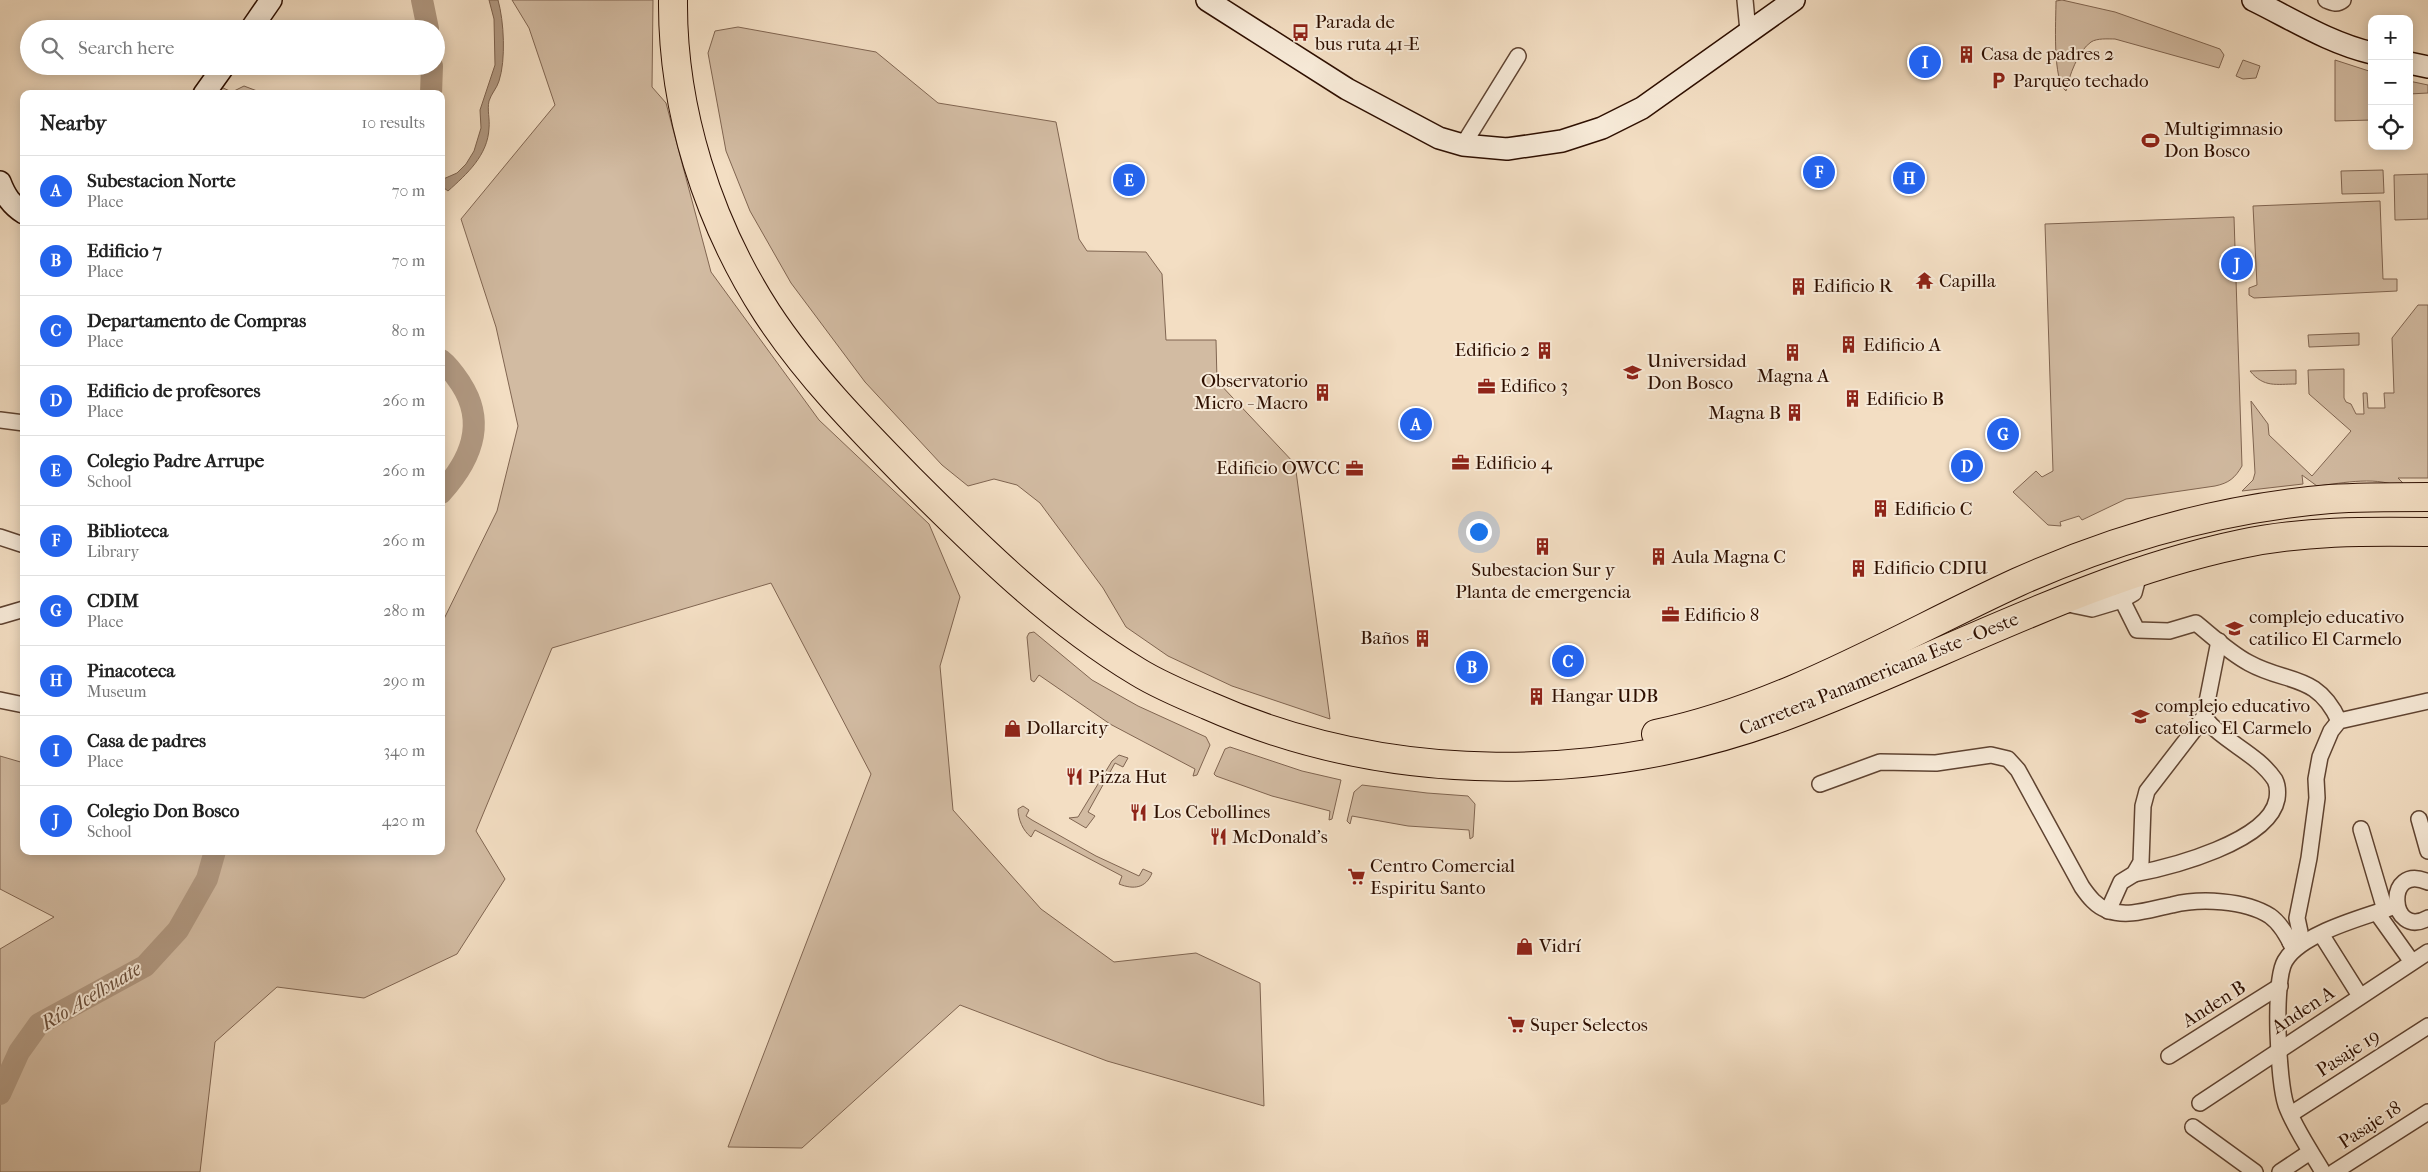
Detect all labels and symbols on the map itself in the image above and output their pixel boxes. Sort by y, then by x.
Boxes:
place label: Parada de bus ruta 41-E [1314,11,1420,55]
bus stop icon: Parada de bus ruta 41-E [1291,23,1311,43]
pin: I [1909,43,1941,81]
place label: Casa de padres 2 [1981,43,2114,65]
building icon: Casa de padres 2 [1957,44,1977,64]
place label: Parqueo techado [2013,70,2149,92]
parking icon: Parqueo techado [1989,71,2009,91]
place label: Multigimnasio Don Bosco [2164,118,2283,162]
sports icon: Multigimnasio Don Bosco [2140,130,2160,150]
pin: F [1803,153,1835,191]
pin: H [1893,159,1925,197]
pin: E [1113,161,1145,199]
pin: J [2221,245,2253,283]
place label: Capilla [1939,270,1996,292]
temple icon: Capilla [1915,271,1935,291]
place label: Edificio R [1813,275,1894,297]
building icon: Edificio R [1789,276,1809,296]
place label: Edificio A [1863,334,1942,356]
building icon: Edificio A [1839,335,1859,355]
place label: Edificio 2 [1455,339,1530,361]
building icon: Edificio 2 [1534,340,1554,360]
building icon: Magna A [1783,343,1803,363]
place label: Universidad Don Bosco [1647,350,1747,394]
school or university icon: Universidad Don Bosco [1623,362,1643,382]
place label: Magna A [1757,365,1830,387]
place label: Observatorio Micro - Macro [1194,370,1308,414]
place label: Edifico 3 [1500,375,1568,397]
office icon: Edifico 3 [1476,376,1496,396]
building icon: Observatorio Micro - Macro [1312,382,1332,402]
place label: Edificio B [1866,388,1944,410]
building icon: Edificio B [1842,389,1862,409]
place label: Magna B [1708,402,1781,424]
building icon: Magna B [1785,403,1805,423]
pin: A [1400,405,1432,443]
pin: G [1987,415,2019,453]
pin: D [1951,447,1983,485]
place label: Edificio 4 [1475,452,1553,474]
office icon: Edificio 4 [1451,453,1471,473]
place label: Edificio OWCC [1216,457,1340,479]
office icon: Edificio OWCC [1344,458,1364,478]
place label: Edificio C [1894,498,1973,520]
building icon: Edificio C [1870,499,1890,519]
your location [1466,519,1492,545]
building icon: Subestacion Sur y Planta de emergencia [1533,537,1553,557]
place label: Aula Magna C [1671,546,1786,568]
building icon: Aula Magna C [1648,547,1668,567]
place label: Edificio CDIU [1873,557,1988,579]
building icon: Edificio CDIU [1849,558,1869,578]
place label: Subestacion Sur y Planta de emergencia [1455,559,1631,603]
place label: Edificio 8 [1684,604,1759,626]
office icon: Edificio 8 [1660,605,1680,625]
place label: complejo educativo catilico El Carmelo [2249,606,2405,650]
street label: Carretera Panamericana Este - Oeste [1736,608,2022,740]
school or university icon: complejo educativo catilico El Carmelo [2225,618,2245,638]
place label: Baños [1360,627,1409,649]
building icon: Baños [1413,628,1433,648]
pin: C [1552,642,1584,680]
pin: B [1456,648,1488,686]
place label: Hangar UDB [1551,685,1658,707]
building icon: Hangar UDB [1527,686,1547,706]
place label: complejo educativo catolico El Carmelo [2155,695,2312,739]
school or university icon: complejo educativo catolico El Carmelo [2131,707,2151,727]
place label: Dollarcity [1026,717,1109,739]
shop icon: Dollarcity [1002,718,1022,738]
place label: Pizza Hut [1088,766,1167,788]
restaurant icon: Pizza Hut [1064,767,1084,787]
place label: Los Cebollines [1153,801,1270,823]
restaurant icon: Los Cebollines [1129,802,1149,822]
place label: McDonald's [1232,826,1328,848]
restaurant icon: McDonald's [1208,827,1228,847]
place label: Centro Comercial Espiritu Santo [1370,855,1515,899]
supermarket icon: Centro Comercial Espiritu Santo [1346,867,1366,887]
place label: Vidrí [1538,935,1581,957]
shop icon: Vidrí [1515,936,1535,956]
water label: Río Acelhuate [35,957,146,1036]
street label: Anden B [2177,976,2250,1033]
street label: Anden A [2267,981,2339,1039]
place label: Super Selectos [1530,1014,1648,1036]
supermarket icon: Super Selectos [1506,1015,1526,1035]
street label: Pasaje 19 [2312,1024,2384,1082]
street label: Pasaje 18 [2334,1097,2406,1153]

